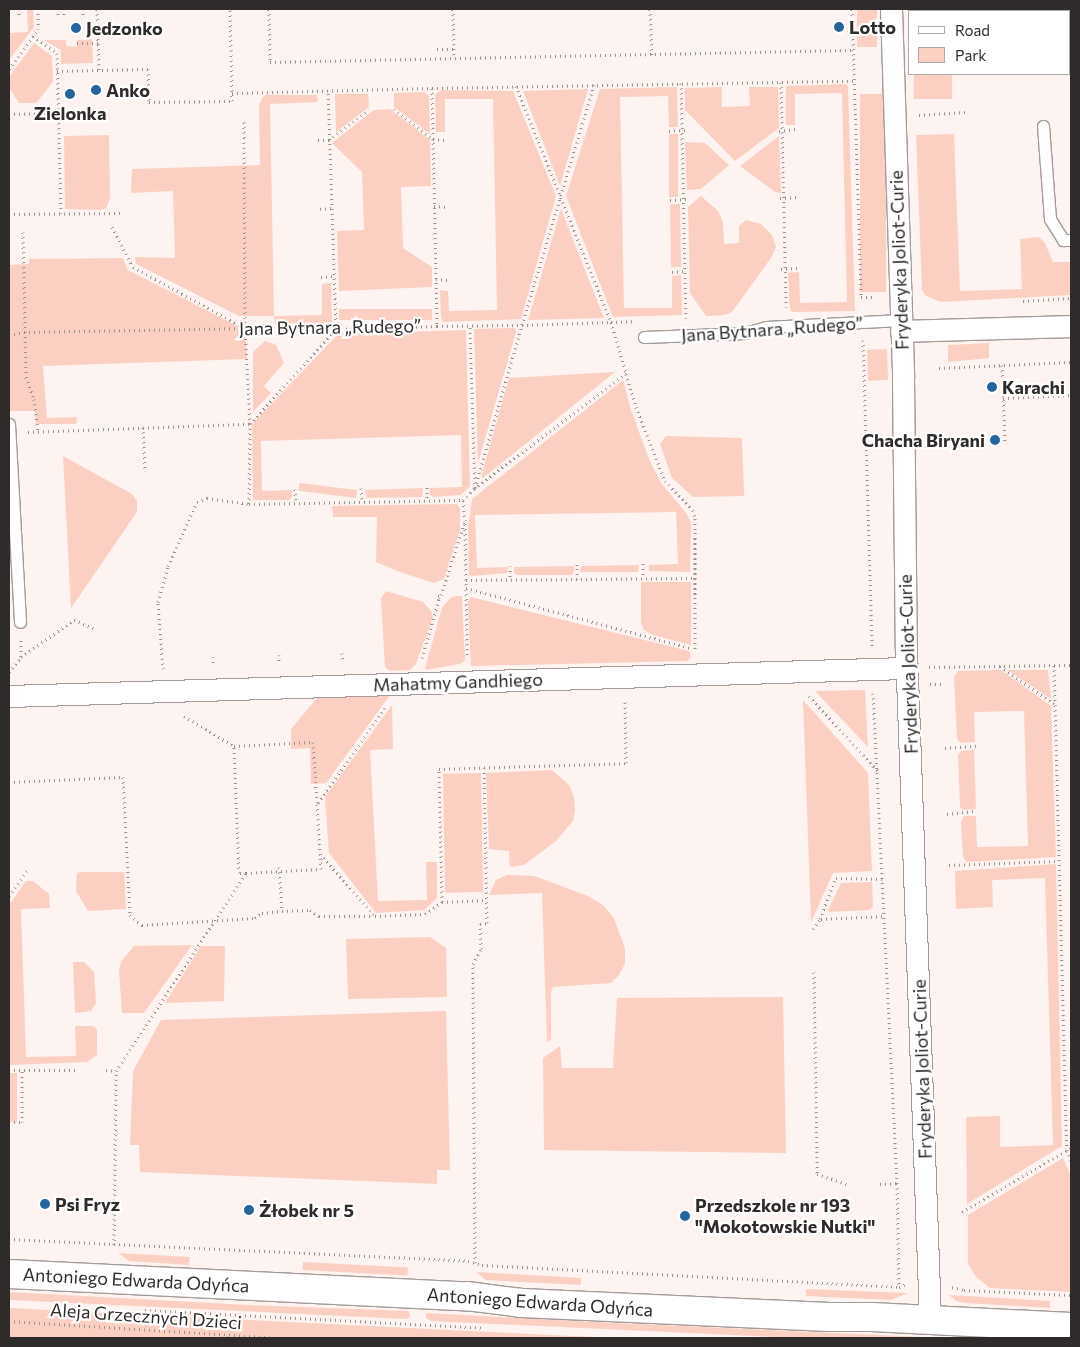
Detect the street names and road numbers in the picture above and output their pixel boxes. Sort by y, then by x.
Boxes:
street label: Fryderyka Joliot-Curie [885,170,913,350]
street label: Jana Bytnara „Rudego” [680,312,864,346]
street label: Jana Bytnara „Rudego” [239,315,421,339]
street label: Fryderyka Joliot-Curie [894,574,922,754]
street label: Mahatmy Gandhiego [373,668,543,696]
street label: Fryderyka Joliot-Curie [908,979,936,1159]
street label: Antoniego Edwarda Odyńca [22,1263,250,1297]
street label: Antoniego Edwarda Odyńca [426,1283,654,1321]
street label: Aleja Grzecznych Dzieci [49,1299,243,1333]

